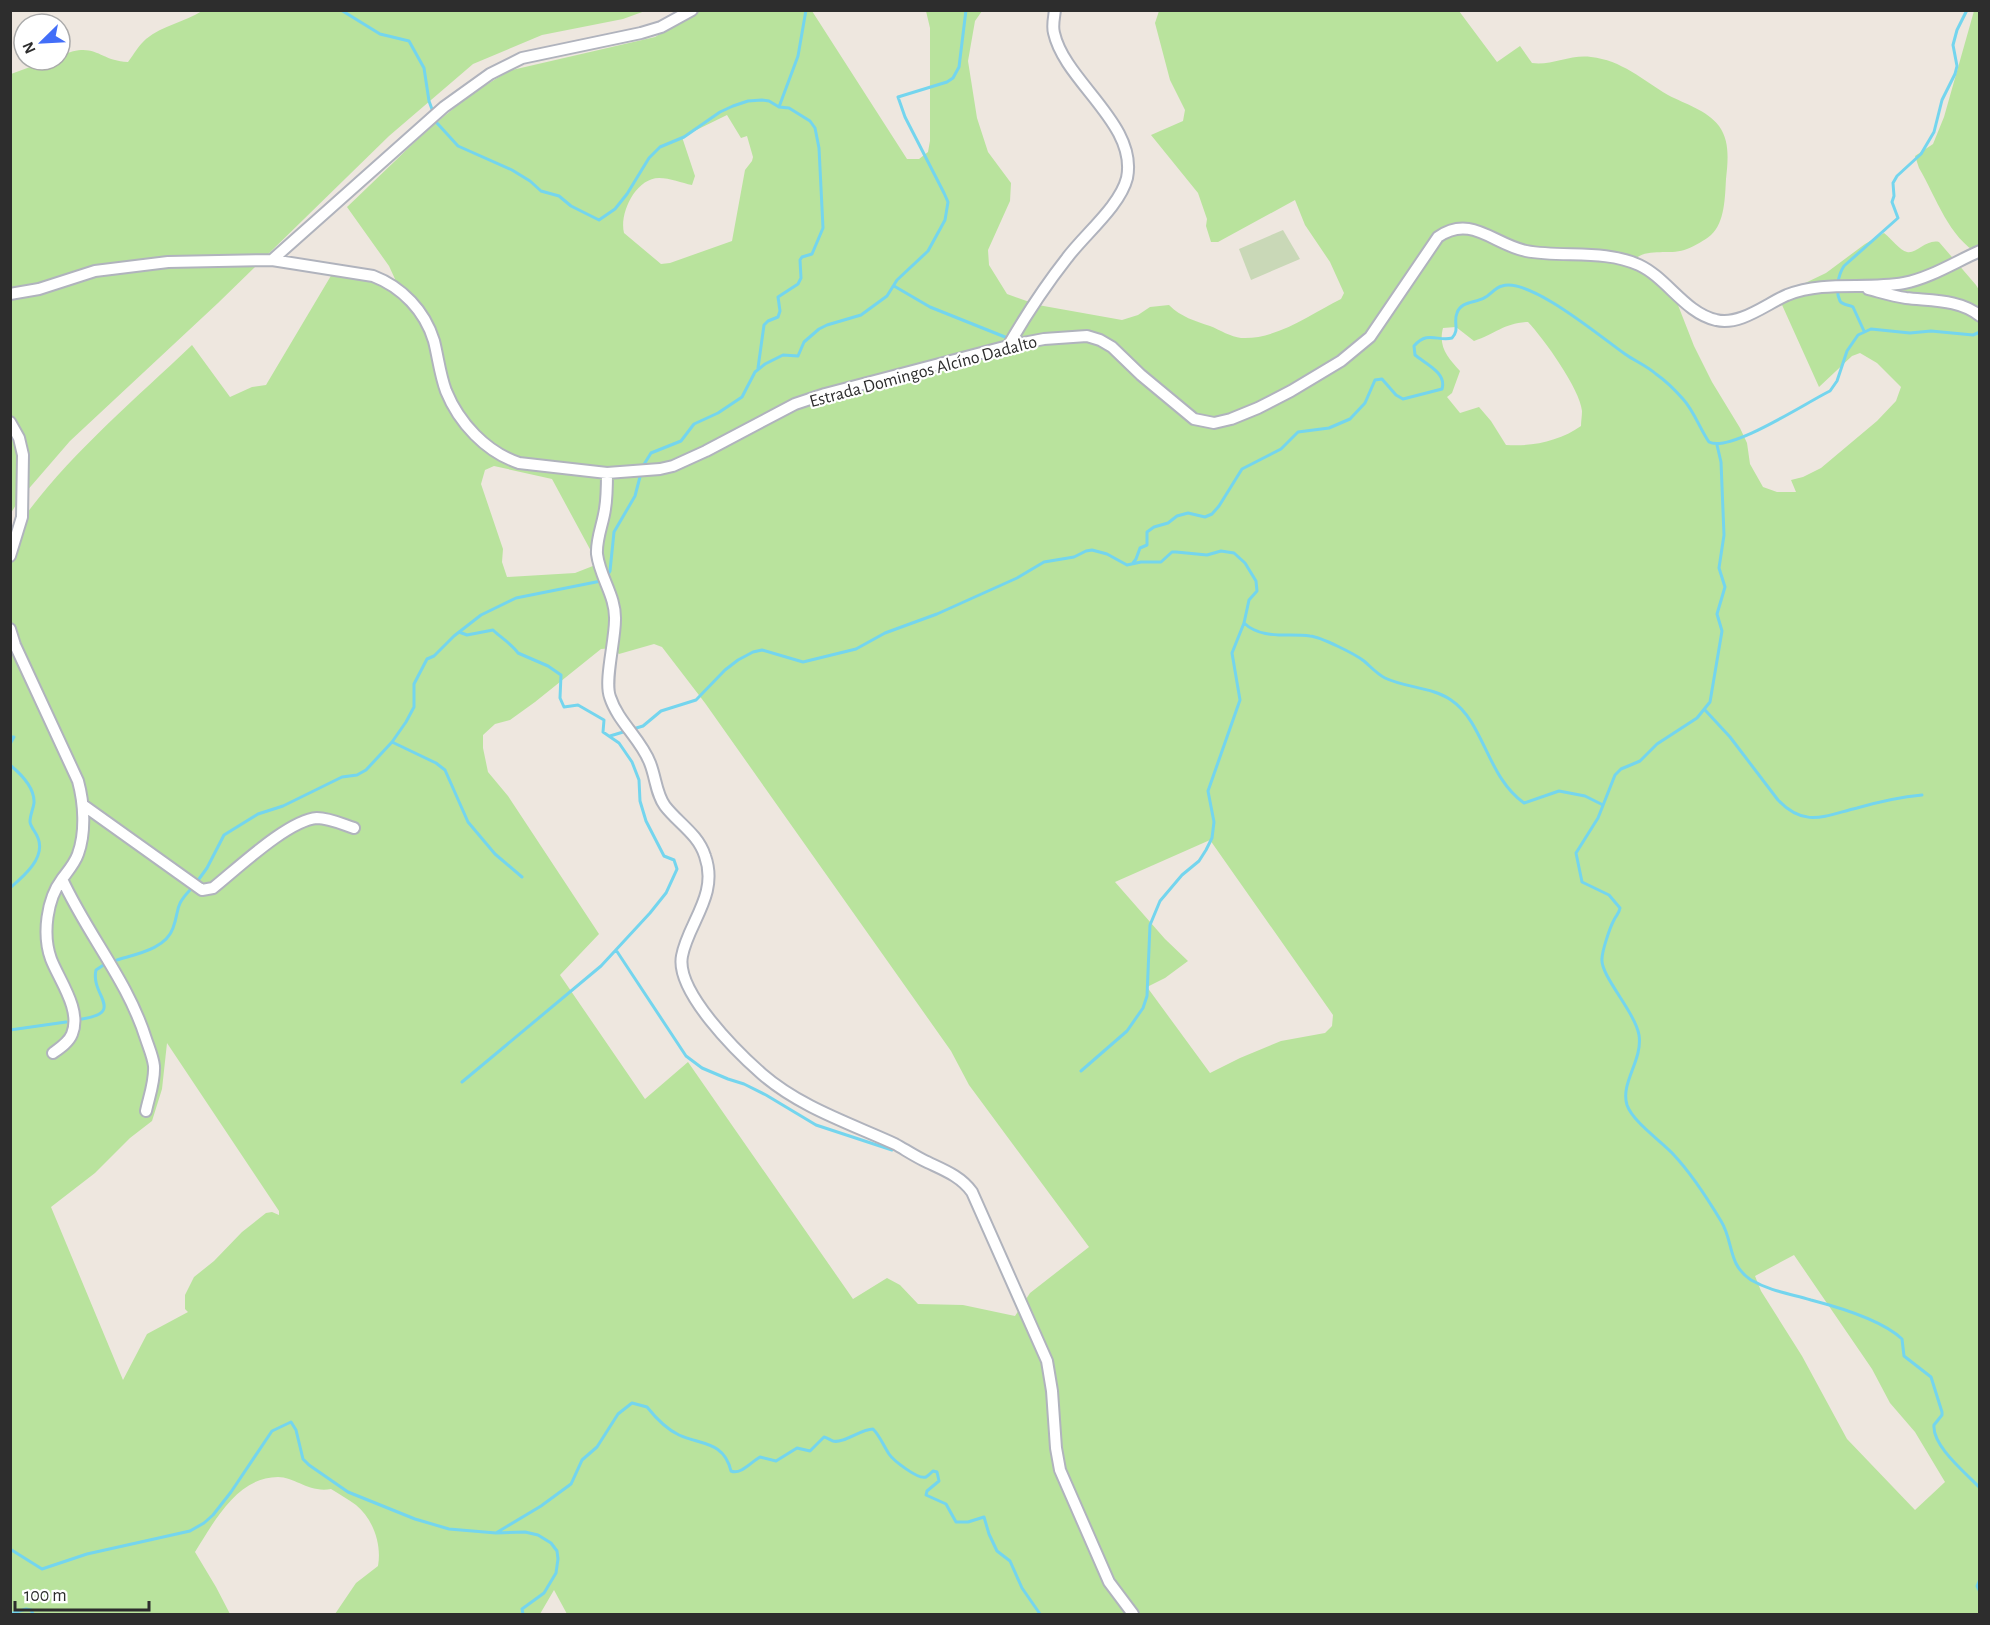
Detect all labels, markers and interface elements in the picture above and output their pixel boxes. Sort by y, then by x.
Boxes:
north arrow [12,12,72,72]
text: N [20,39,39,56]
street label: Estrada Domingos Alcíno Dadalto [808,333,1039,411]
scale bar [15,1574,148,1612]
text: 100 m [24,1587,67,1605]

